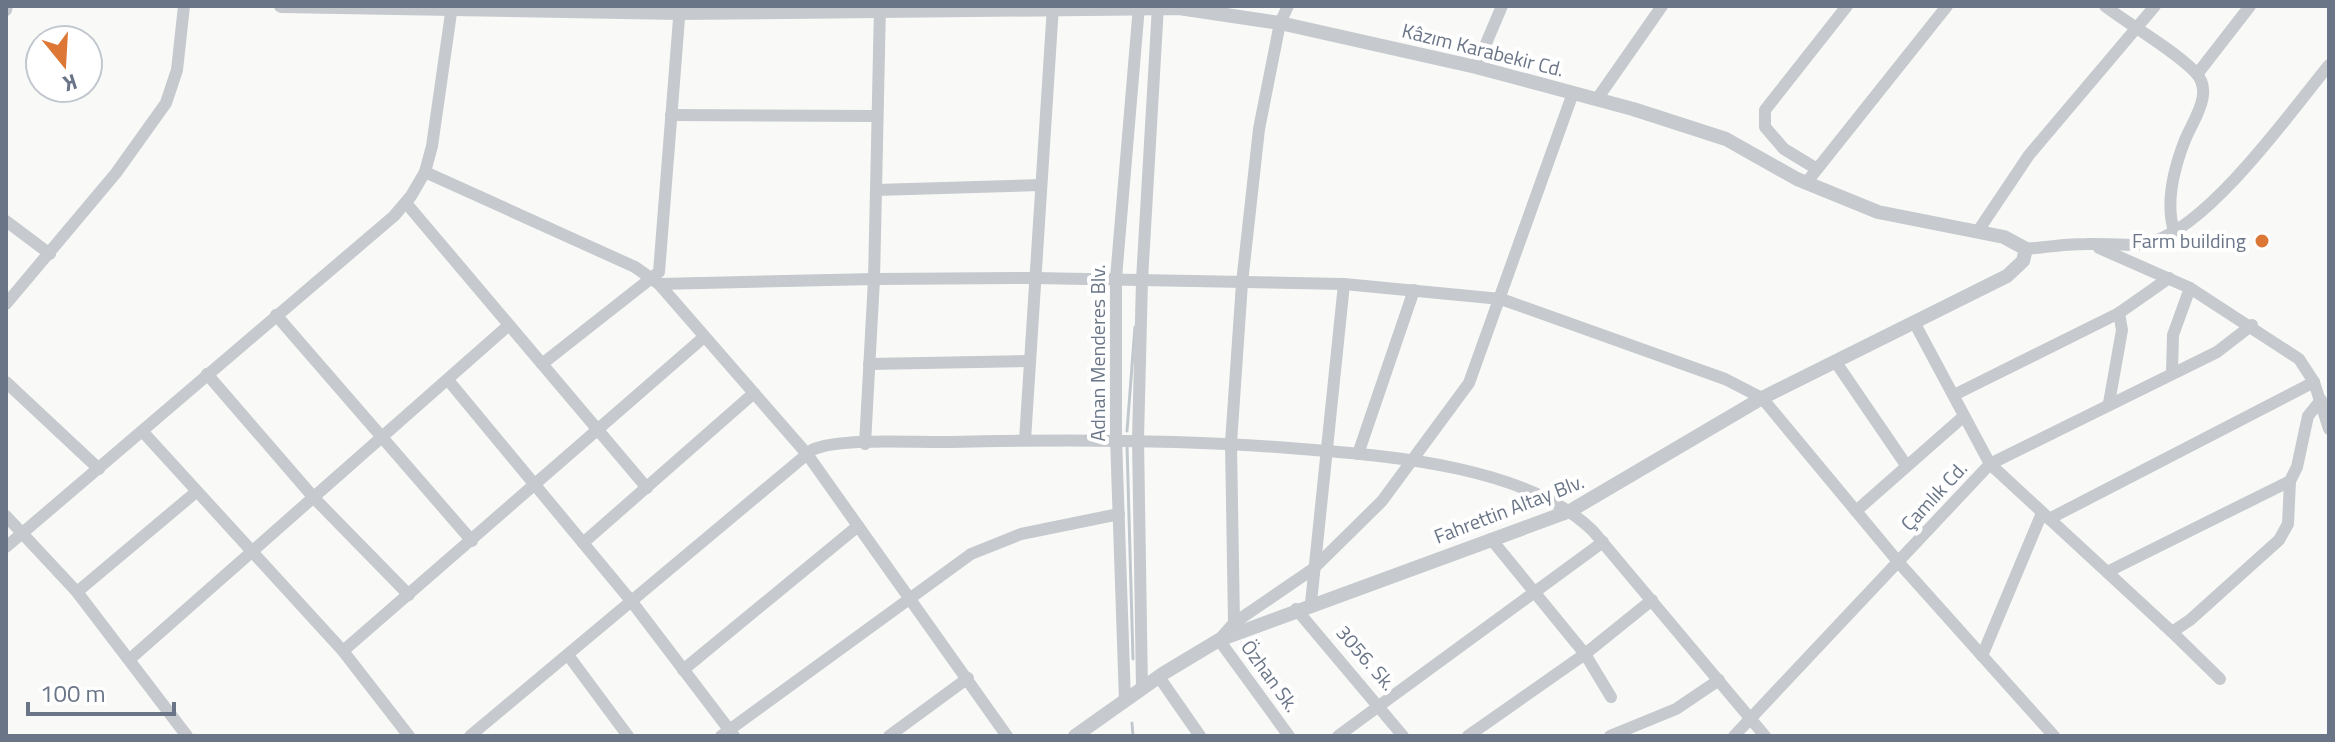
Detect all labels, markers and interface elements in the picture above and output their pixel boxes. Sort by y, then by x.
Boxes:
street label: Kâzım Karabekir Cd. [1399,14,1567,85]
north arrow [24,24,104,104]
text: K [59,65,82,101]
place label: Farm building [2132,225,2246,256]
marker: Farm building [2253,232,2271,250]
street label: Adnan Menderes Blv. [1082,264,1113,442]
street label: Çamlık Cd. [1893,454,1974,538]
street label: Fahrettin Altay Blv. [1429,466,1588,551]
street label: 3056. Sk. [1329,618,1404,697]
street label: Özhan Sk. [1233,633,1307,718]
scale bar [28,666,174,716]
text: 100 m [40,675,106,711]

